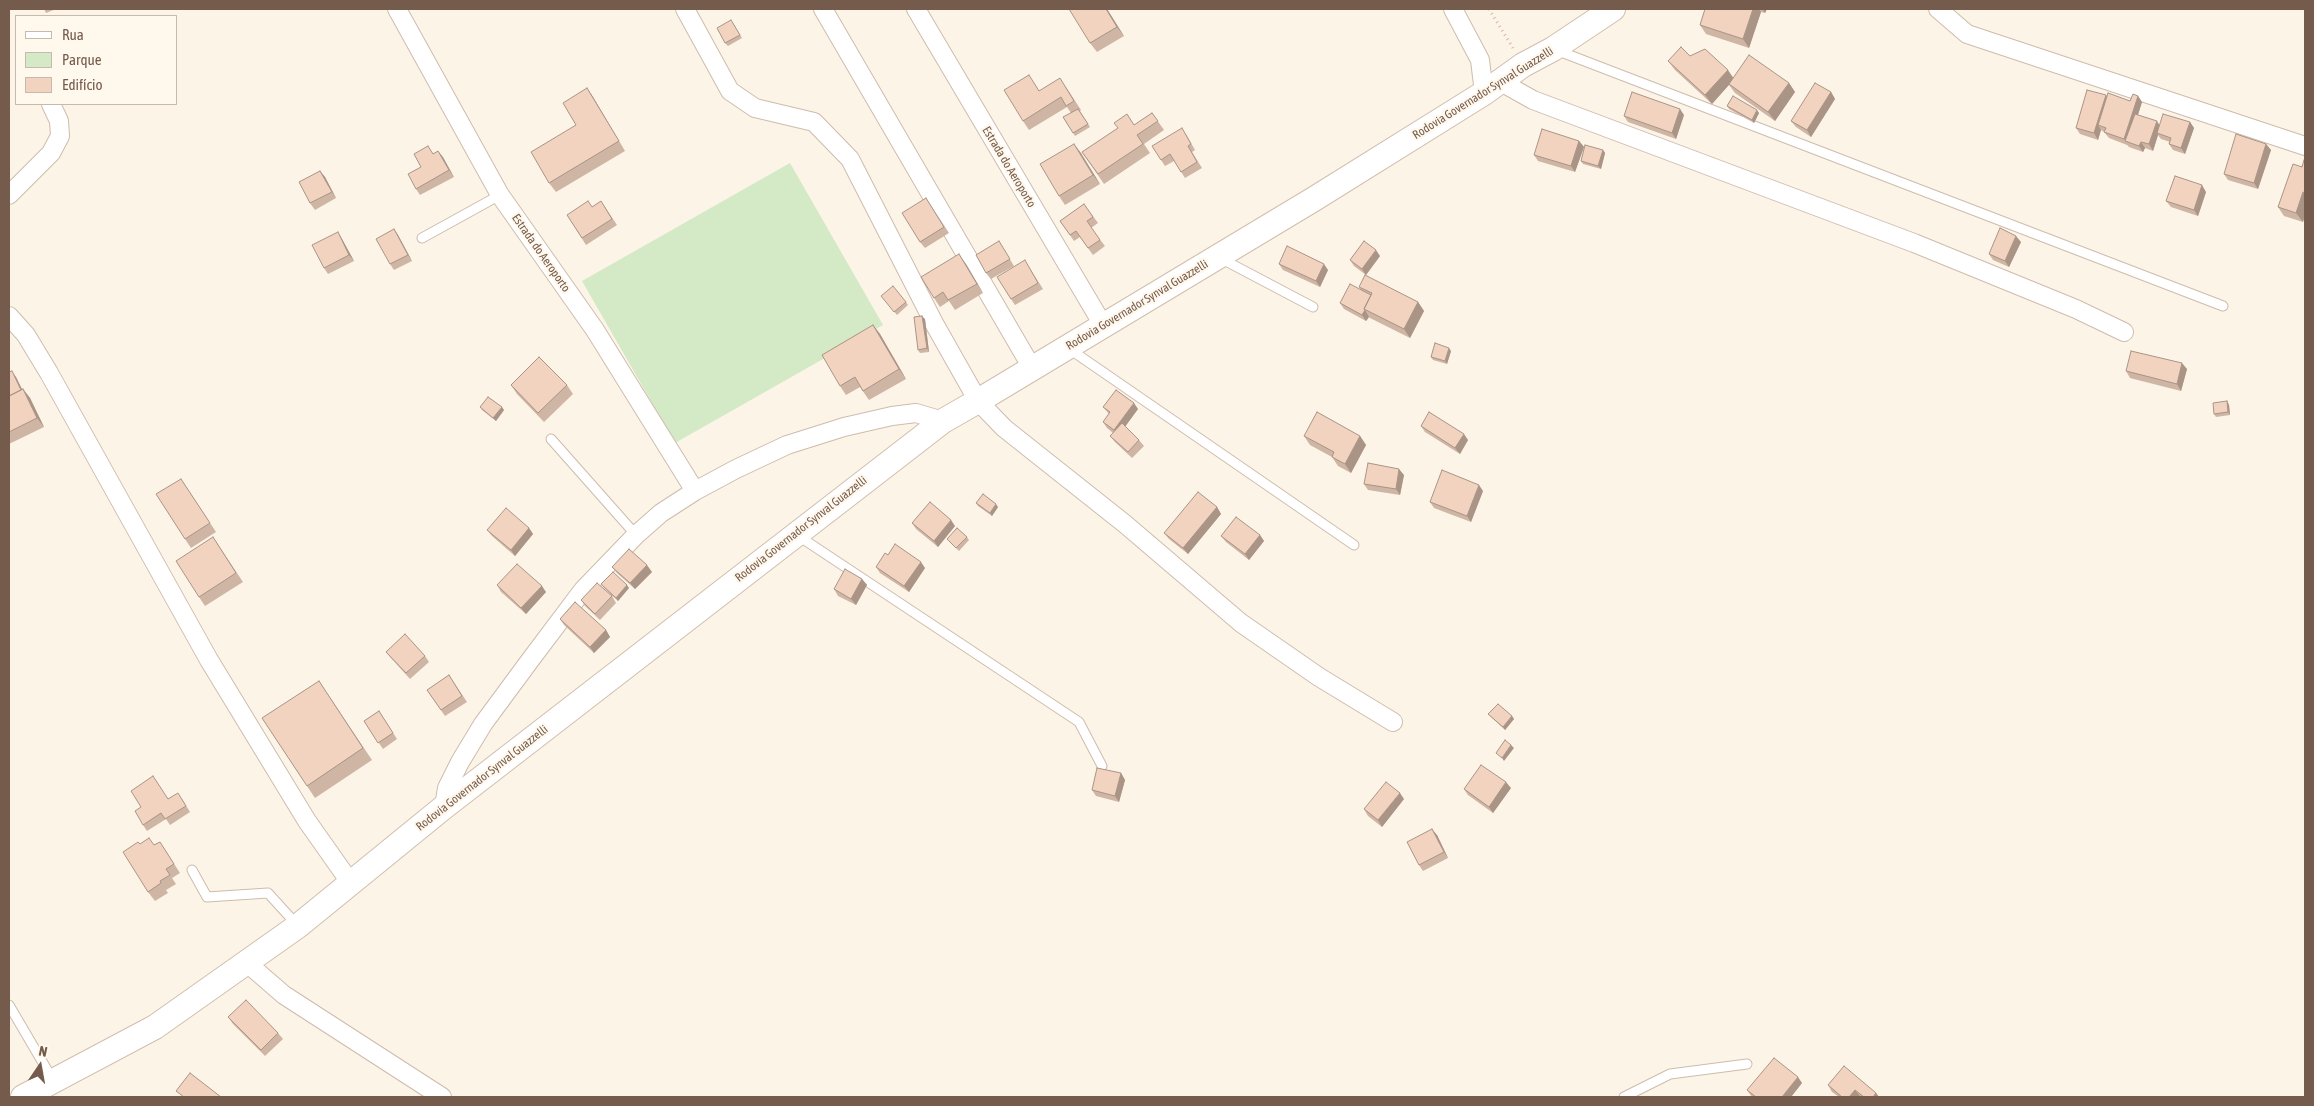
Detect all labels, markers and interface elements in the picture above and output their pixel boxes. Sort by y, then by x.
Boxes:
legend [15,15,178,105]
text: Rua [62,26,84,43]
street label: Rodovia Governador Synval Guazzelli [1410,44,1556,142]
text: Parque [62,51,102,68]
text: Edifício [62,76,103,93]
street label: Estrada do Aeroporto [979,124,1039,210]
street label: Estrada do Aeroporto [509,211,573,295]
street label: Rodovia Governador Synval Guazzelli [1063,257,1211,353]
street label: Rodovia Governador Synval Guazzelli [732,473,870,585]
street label: Rodovia Governador Synval Guazzelli [413,722,551,834]
north arrow [15,1041,65,1091]
text: N [37,1043,49,1060]

